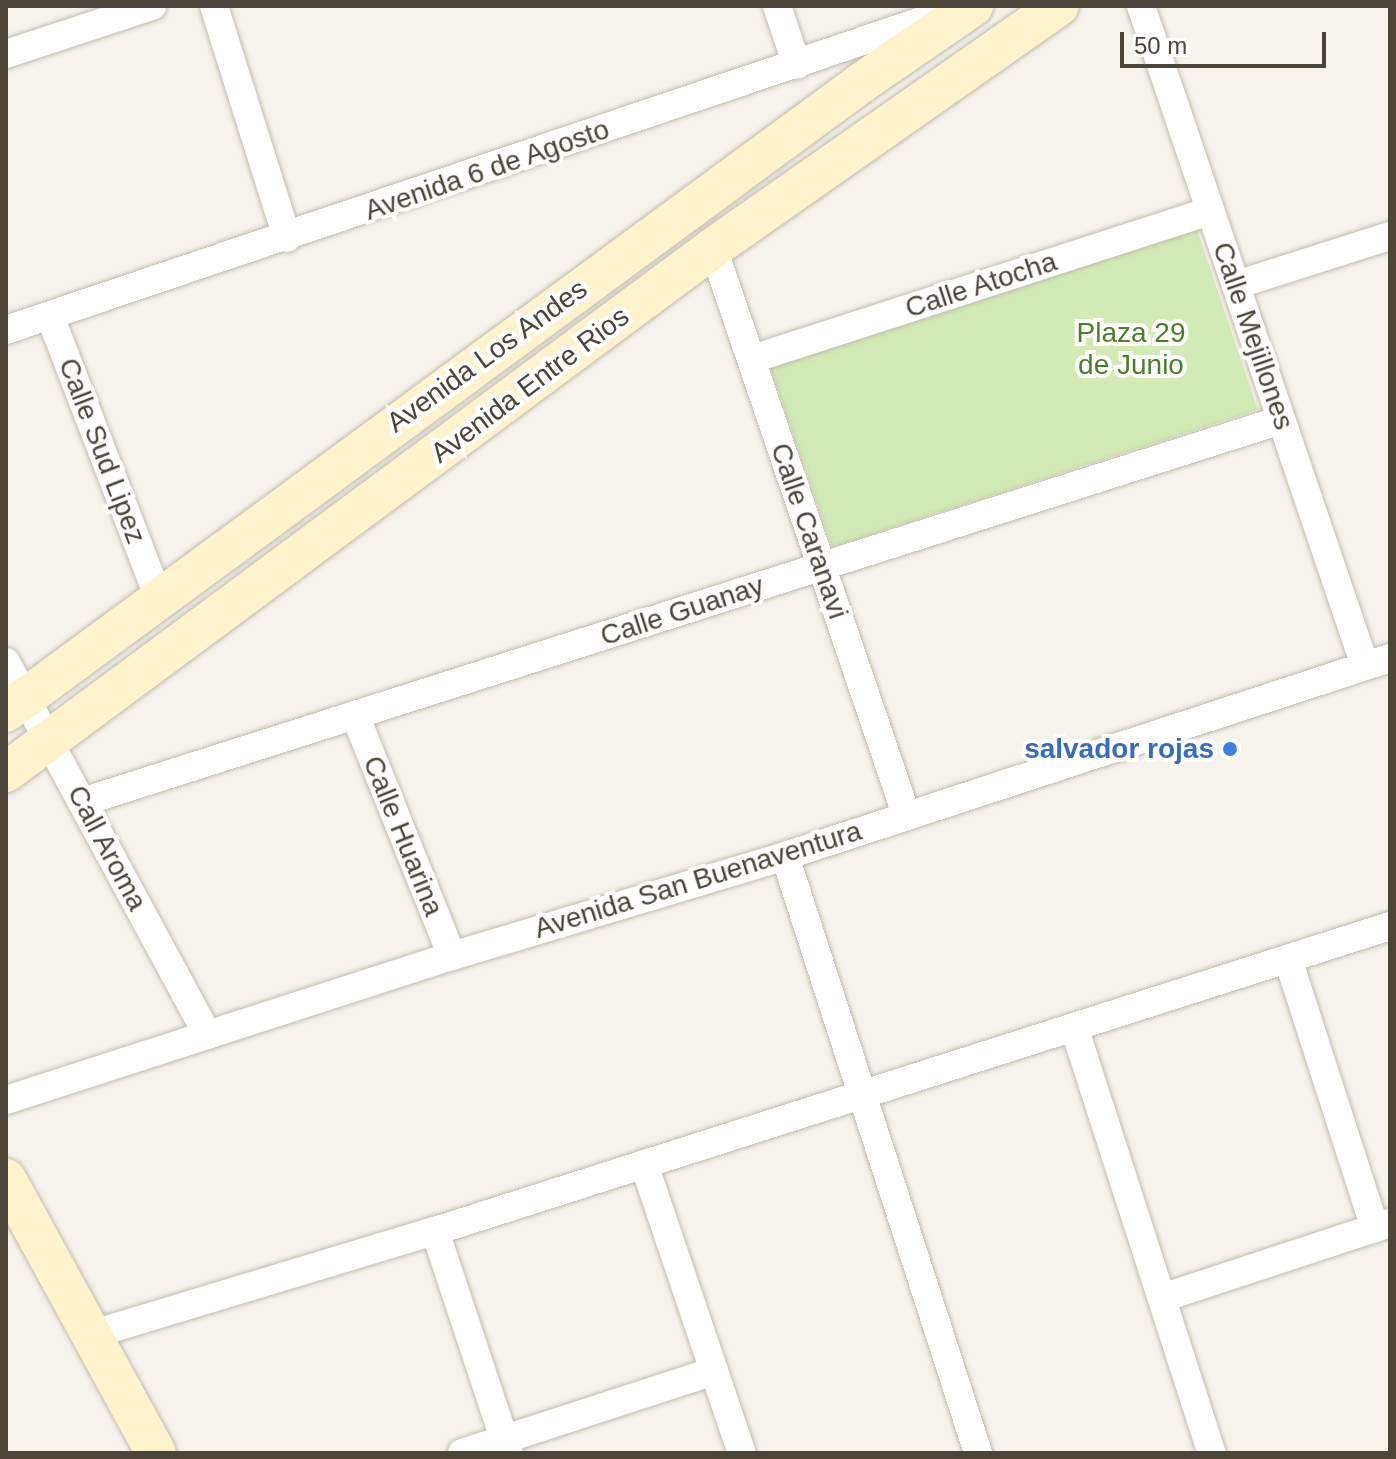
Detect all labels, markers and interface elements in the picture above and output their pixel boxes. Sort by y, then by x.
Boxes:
scale bar [1124,16,1330,66]
text: 50 m [1134,32,1187,59]
street label: Avenida 6 de Agosto [360,112,614,228]
street label: Calle Mejillones [1205,238,1301,434]
street label: Calle Atocha [900,244,1062,326]
street label: Avenida Los Andes [380,272,594,440]
street label: Avenida Entre Rios [424,300,636,470]
park label: Plaza 29 de Junio [1077,316,1185,382]
street label: Calle Sud Lipez [51,353,153,549]
street label: Calle Caranavi [763,439,855,623]
street label: Calle Guanay [596,569,768,653]
place label: salvador rojas [1024,732,1214,766]
marker: salvador rojas [1221,740,1239,758]
street label: Calle Huarina [356,751,450,921]
street label: Call Aroma [60,779,154,917]
street label: Avenida San Buenaventura [530,814,866,946]

